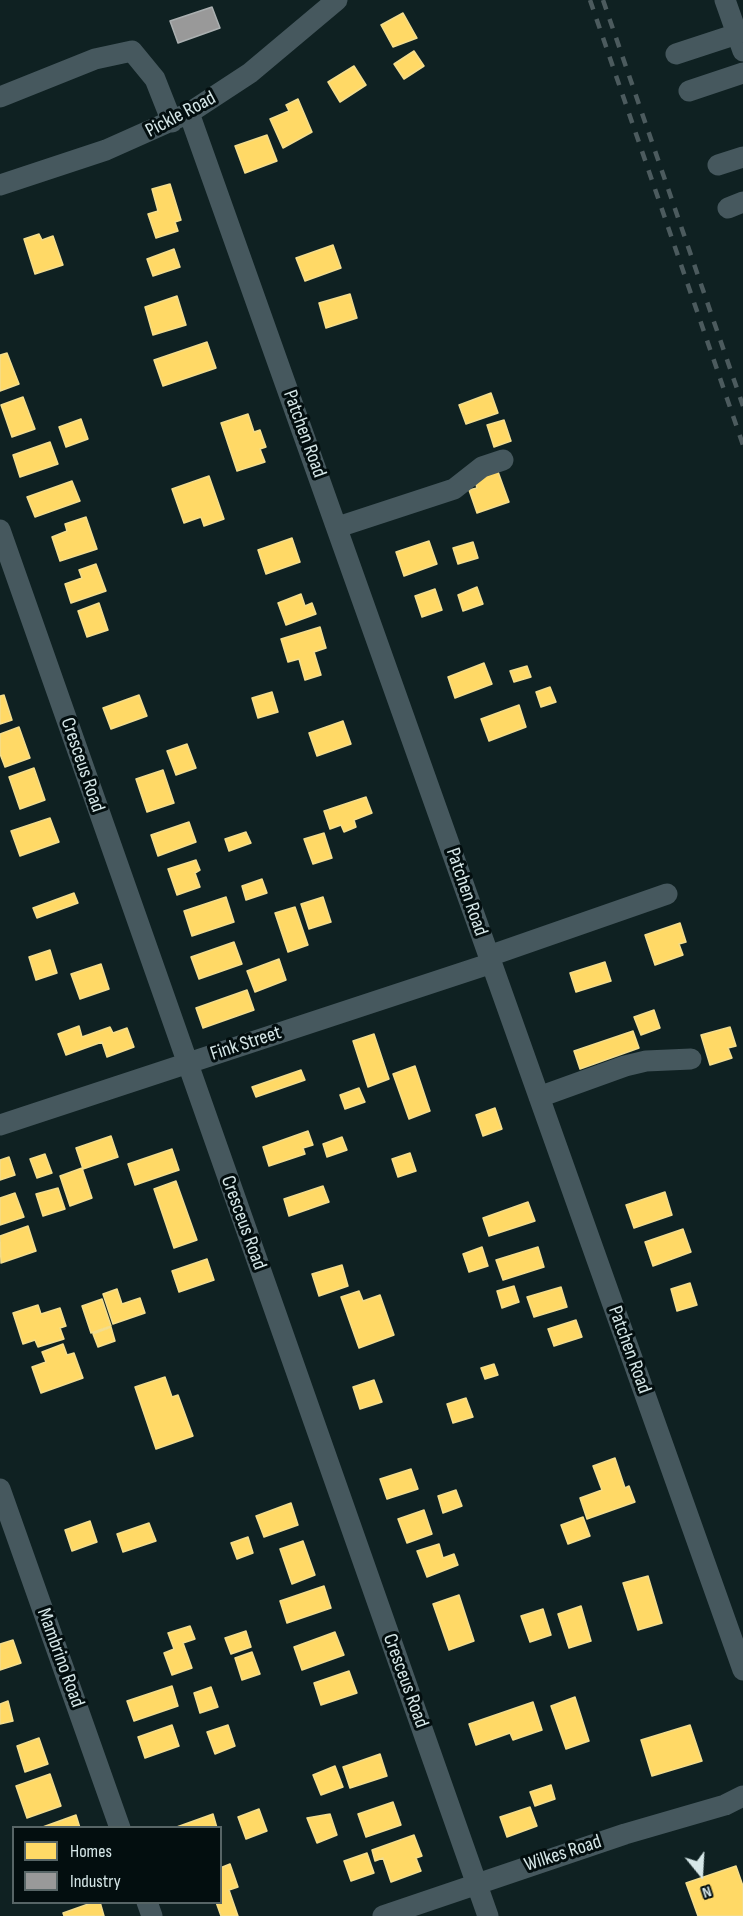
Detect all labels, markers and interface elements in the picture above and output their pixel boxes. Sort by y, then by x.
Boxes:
street label: Pickle Road [142,87,220,143]
street label: Patchen Road [277,387,331,481]
street label: Cresceus Road [55,715,109,815]
street label: Patchen Road [440,845,492,939]
street label: Fink Street [207,1021,285,1067]
street label: Cresceus Road [215,1173,271,1273]
street label: Patchen Road [602,1303,656,1397]
street label: Mambrino Road [31,1605,89,1711]
street label: Cresceus Road [377,1631,433,1731]
legend [12,1826,222,1904]
street label: Wilkes Road [521,1830,605,1878]
text: Homes [70,1841,112,1862]
north arrow [671,1844,731,1904]
text: Industry [70,1871,121,1892]
text: N [700,1881,714,1902]

